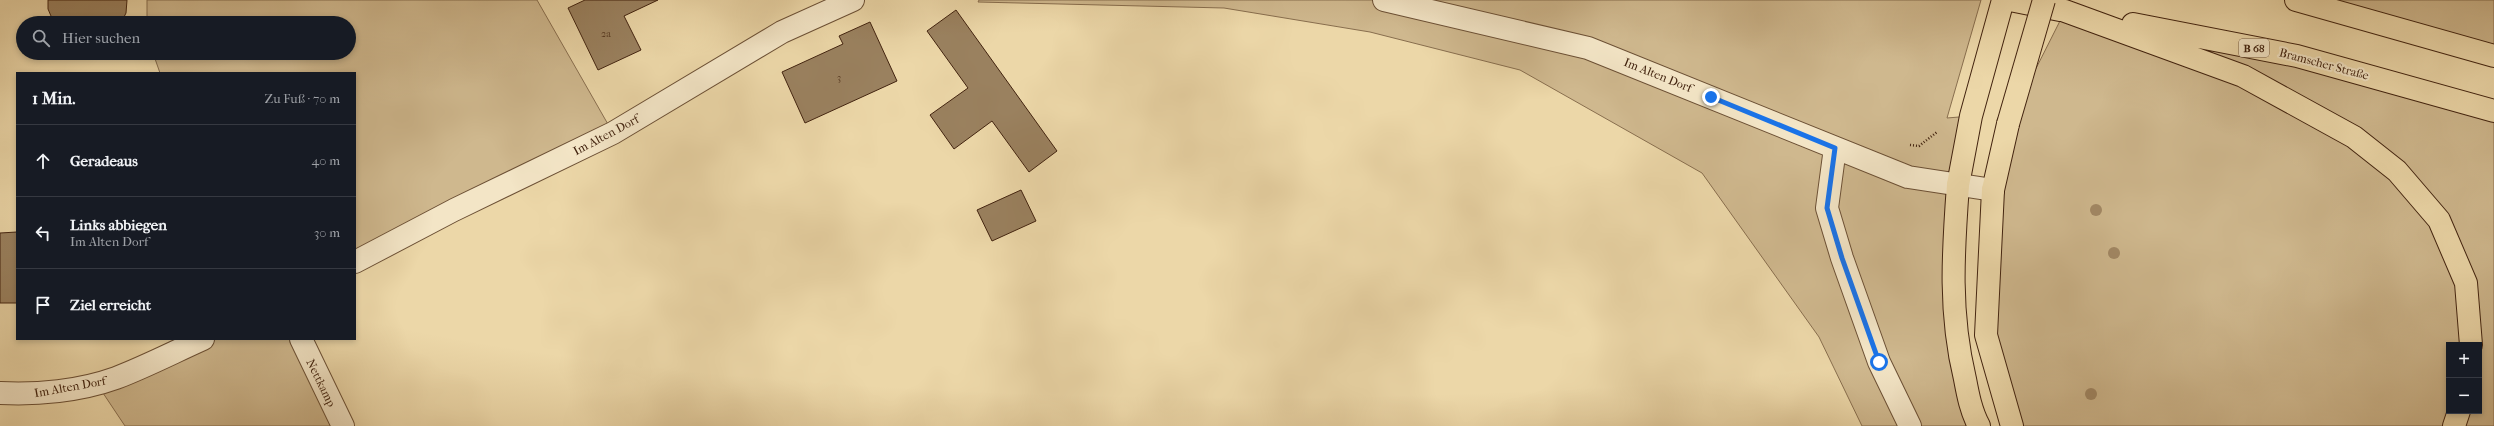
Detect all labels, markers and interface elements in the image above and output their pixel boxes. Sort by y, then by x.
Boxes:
search box [16,16,356,60]
icon: search [30,27,52,49]
house number: 2a [601,28,611,40]
text: Hier suchen [62,29,140,47]
road number: B 68 [2239,39,2269,57]
street label: Bramscher Straße [2278,45,2370,83]
street label: Im Alten Dorf [1622,55,1697,96]
house number: 3 [837,72,841,84]
text: 1 Min. [32,88,75,108]
route end [1702,88,1720,106]
text: Zu Fuß · 70 m [264,91,340,106]
street label: Im Alten Dorf [571,110,644,158]
icon: ahead [32,150,54,172]
text: Geradeaus [70,152,138,170]
text: 40 m [312,153,340,168]
text: Links abbiegen [70,216,167,234]
icon: left [32,222,54,244]
text: 30 m [314,225,340,240]
text: Im Alten Dorf [70,234,148,249]
icon: arrive [32,294,54,316]
text: Ziel erreicht [70,296,151,314]
map controls [2446,342,2482,414]
button: + [2446,342,2482,378]
route start [1870,353,1888,371]
street label: Nettkamp [303,357,339,410]
street label: Im Alten Dorf [33,373,110,400]
button: − [2446,378,2482,414]

